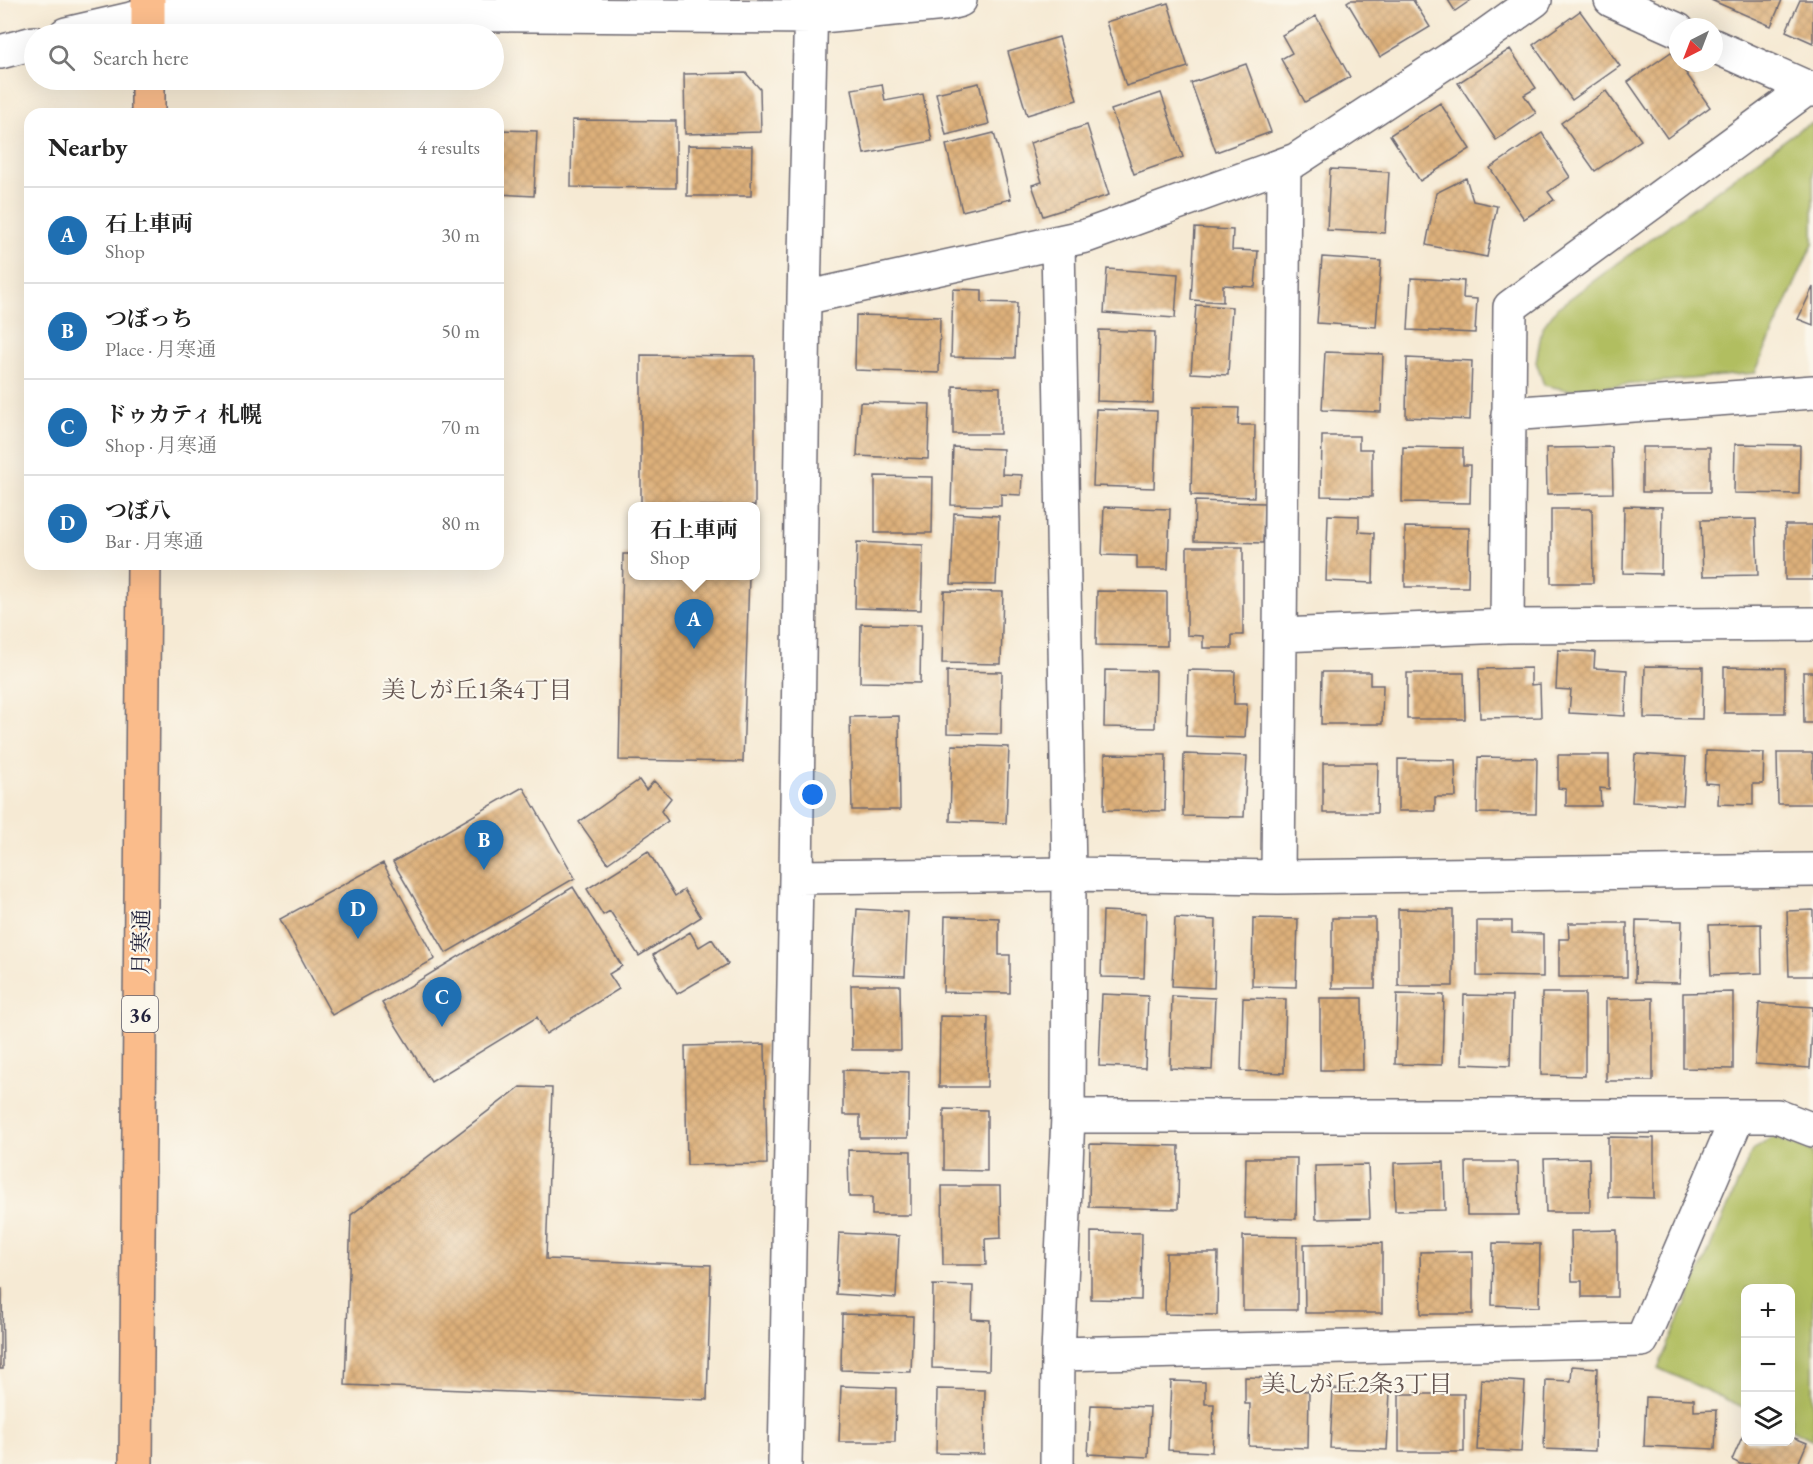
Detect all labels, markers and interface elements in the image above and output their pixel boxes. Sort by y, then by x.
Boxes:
north arrow [1669,18,1723,72]
search box [24,24,504,90]
icon: search [45,41,78,74]
text: Search here [93,43,188,72]
text: Nearby [48,130,128,164]
text: 4 results [417,134,480,160]
text: 石上車両 [105,209,193,238]
text: A [60,222,75,248]
text: 30 m [441,222,480,248]
text: Shop [105,238,145,264]
text: つぼっち [105,304,193,333]
text: B [61,318,74,344]
text: 50 m [441,318,480,344]
text: Place · 月寒通 [105,336,216,362]
text: ドゥカティ 札幌 [105,400,262,429]
text: C [60,414,75,440]
text: 70 m [441,414,480,440]
text: Shop · 月寒通 [105,432,217,458]
text: つぼ八 [105,496,171,525]
popup [628,502,760,580]
text: D [60,510,75,536]
text: 80 m [441,510,480,536]
text: 石上車両 [650,515,738,544]
text: Bar · 月寒通 [105,528,203,554]
text: Shop [650,544,690,570]
pin: A [674,600,714,649]
district label: 美しが丘1条4丁目 [381,674,573,705]
your location [798,780,827,809]
pin: B [464,820,504,870]
pin: D [338,890,378,939]
street label: 月寒通 [126,909,156,975]
pin: C [422,978,462,1027]
road number: 36 [122,996,158,1032]
map controls [1741,1284,1795,1446]
button: + [1741,1284,1795,1338]
button: − [1741,1338,1795,1392]
district label: 美しが丘2条3丁目 [1261,1368,1453,1399]
button: layers [1741,1392,1795,1446]

